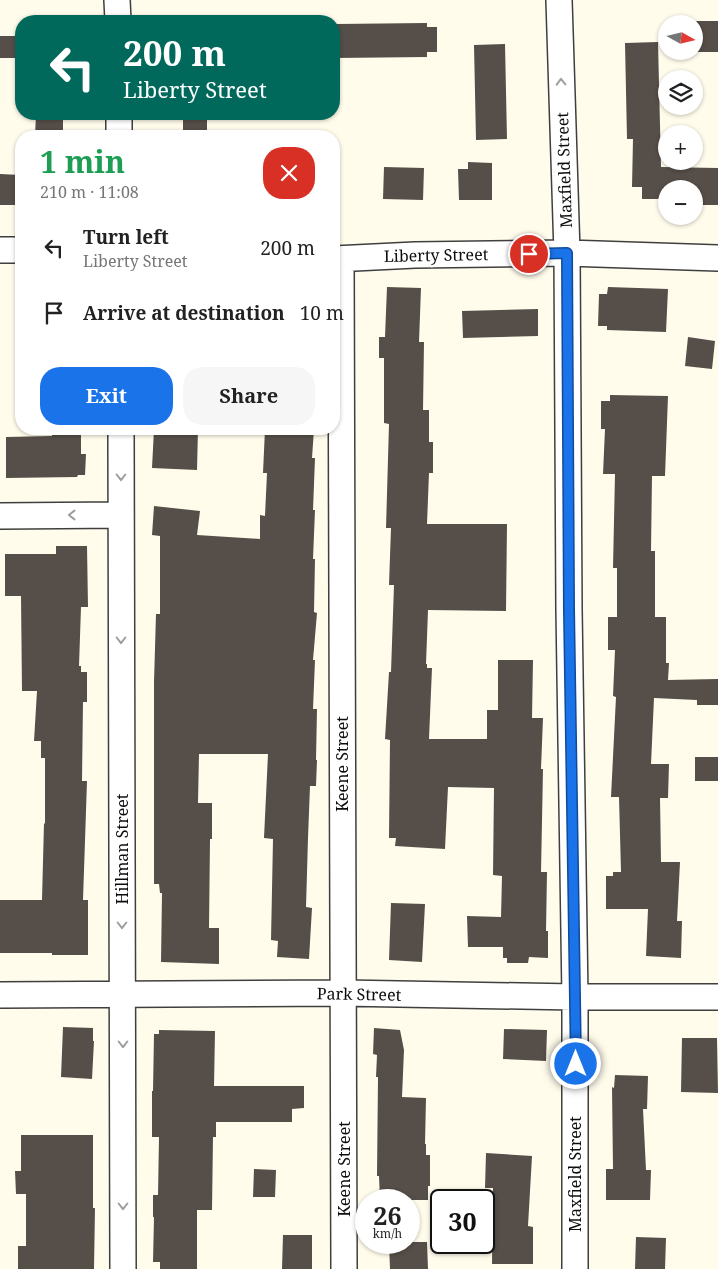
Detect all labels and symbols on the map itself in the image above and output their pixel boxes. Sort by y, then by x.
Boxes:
north arrow [658,15,702,60]
one-way arrow [556,78,567,86]
street label: Maxfield Street [551,111,577,228]
pin [508,233,550,275]
street label: Liberty Street [384,243,489,267]
one-way arrow [116,474,126,482]
one-way arrow [68,510,76,520]
one-way arrow [116,636,126,644]
street label: Keene Street [331,716,353,812]
street label: Hillman Street [111,793,133,904]
one-way arrow [117,922,127,929]
street label: Park Street [317,982,402,1006]
position arrow [549,1037,601,1089]
one-way arrow [118,1040,128,1048]
street label: Maxfield Street [564,1116,586,1232]
street label: Keene Street [333,1121,355,1217]
speed limit sign: 30 [430,1189,495,1254]
one-way arrow [118,1202,128,1210]

